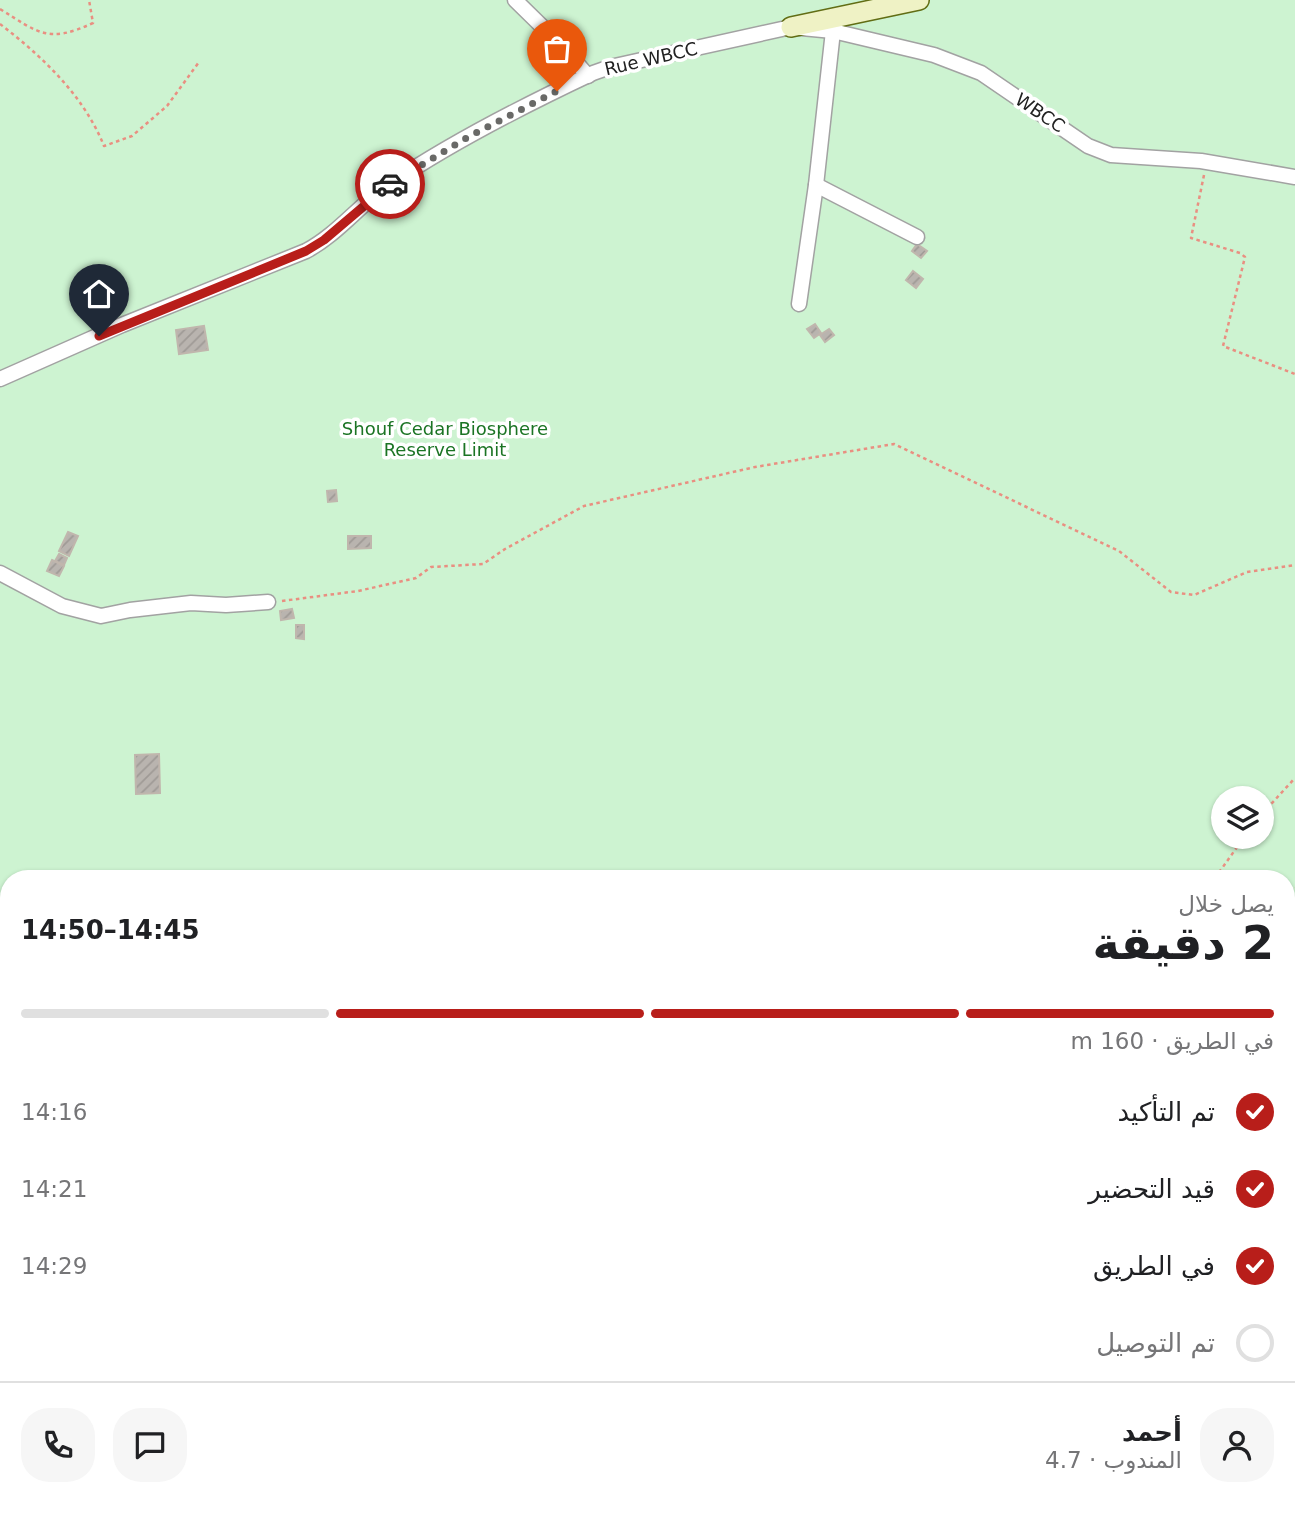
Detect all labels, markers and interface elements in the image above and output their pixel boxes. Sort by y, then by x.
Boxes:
pin [527,19,587,91]
icon: bag [538,30,576,68]
street label: Rue WBCC [602,38,699,79]
street label: WBCC [1012,89,1069,137]
courier [355,149,425,219]
icon: car [371,165,409,203]
pin [69,264,129,336]
icon: home [80,275,118,313]
park label: Shouf Cedar Biosphere Reserve Limit [342,418,548,460]
map controls [1211,786,1274,849]
button: layers [1211,786,1274,849]
text: يصل خلال [1178,891,1274,917]
text: 14:45–14:50 [21,915,200,945]
text: 2 دقيقة [1092,916,1274,970]
text: في الطريق · 160 m [1070,1028,1274,1054]
icon: check [1236,1093,1274,1131]
text: تم التأكيد [1117,1097,1215,1127]
text: 14:16 [21,1099,87,1125]
icon: check [1236,1170,1274,1208]
text: قيد التحضير [1088,1174,1215,1204]
text: 14:21 [21,1176,87,1202]
icon: check [1236,1247,1274,1285]
text: في الطريق [1093,1251,1215,1281]
text: 14:29 [21,1253,87,1279]
text: تم التوصيل [1096,1328,1215,1358]
button: phone [21,1408,95,1482]
button: chat [113,1408,187,1482]
button: person [1200,1408,1274,1482]
text: أحمد [1122,1417,1182,1447]
text: المندوب · 4.7 [1045,1447,1182,1473]

